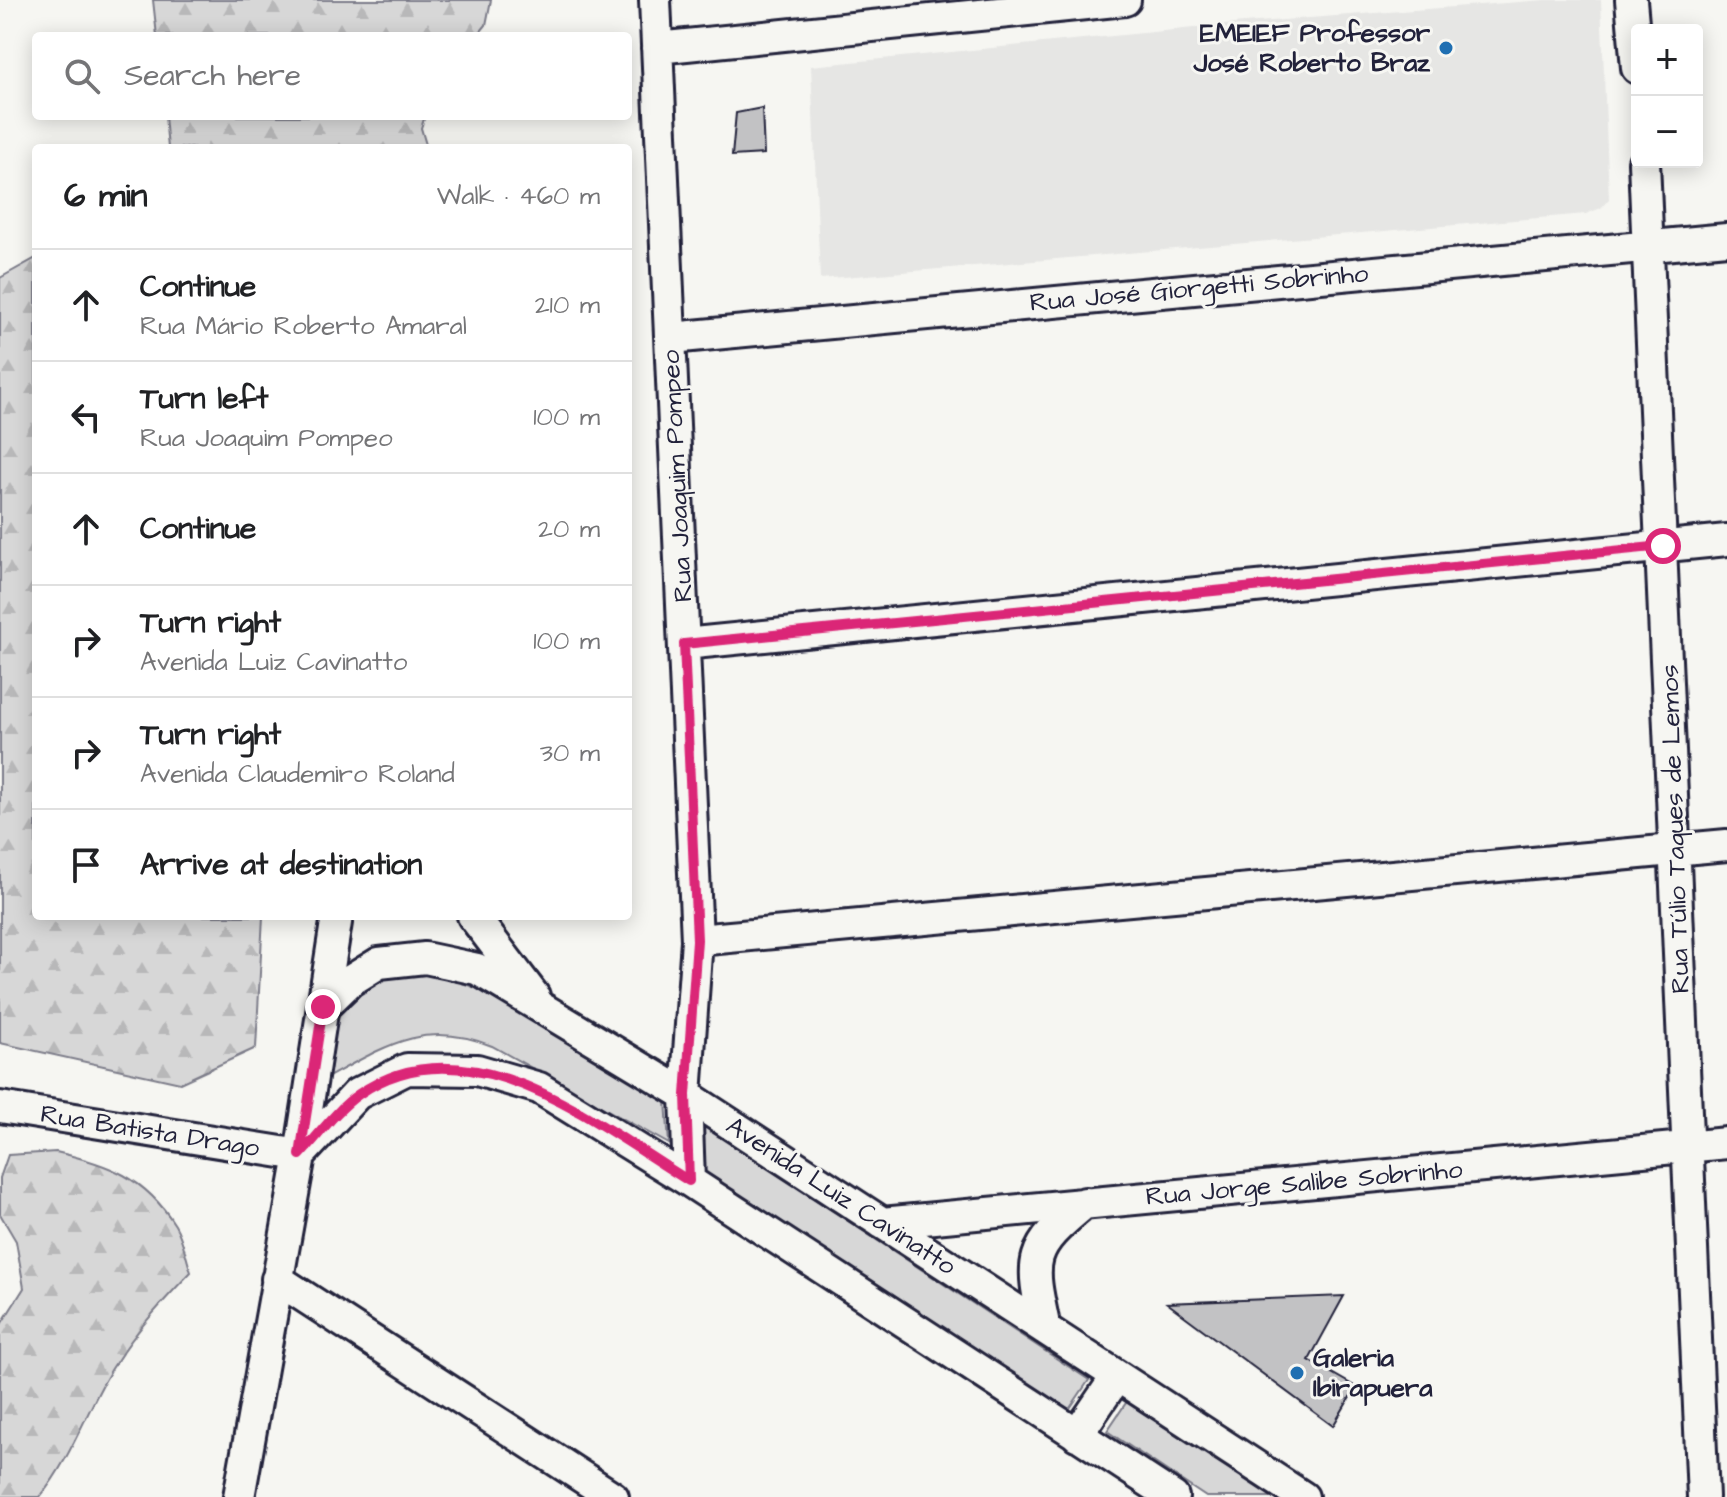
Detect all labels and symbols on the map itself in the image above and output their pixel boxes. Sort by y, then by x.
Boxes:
place label: EMEIEF Professor José Roberto Braz [1192,15,1431,81]
marker: EMEIEF Professor José Roberto Braz [1437,39,1455,57]
street label: Rua José Giorgetti Sobrinho [1028,255,1370,323]
street label: Rua Joaquim Pompeo [652,348,702,603]
route start [1645,528,1681,564]
street label: Rua Túlio Taques de Lemos [1651,664,1699,994]
route end [305,989,341,1025]
street label: Rua Batista Drago [38,1096,262,1168]
street label: Avenida Luiz Cavinatto [719,1108,963,1284]
street label: Rua Jorge Salibe Sobrinho [1144,1151,1464,1217]
place label: Galeria Ibirapuera [1313,1340,1433,1406]
marker: Galeria Ibirapuera [1288,1364,1306,1382]

